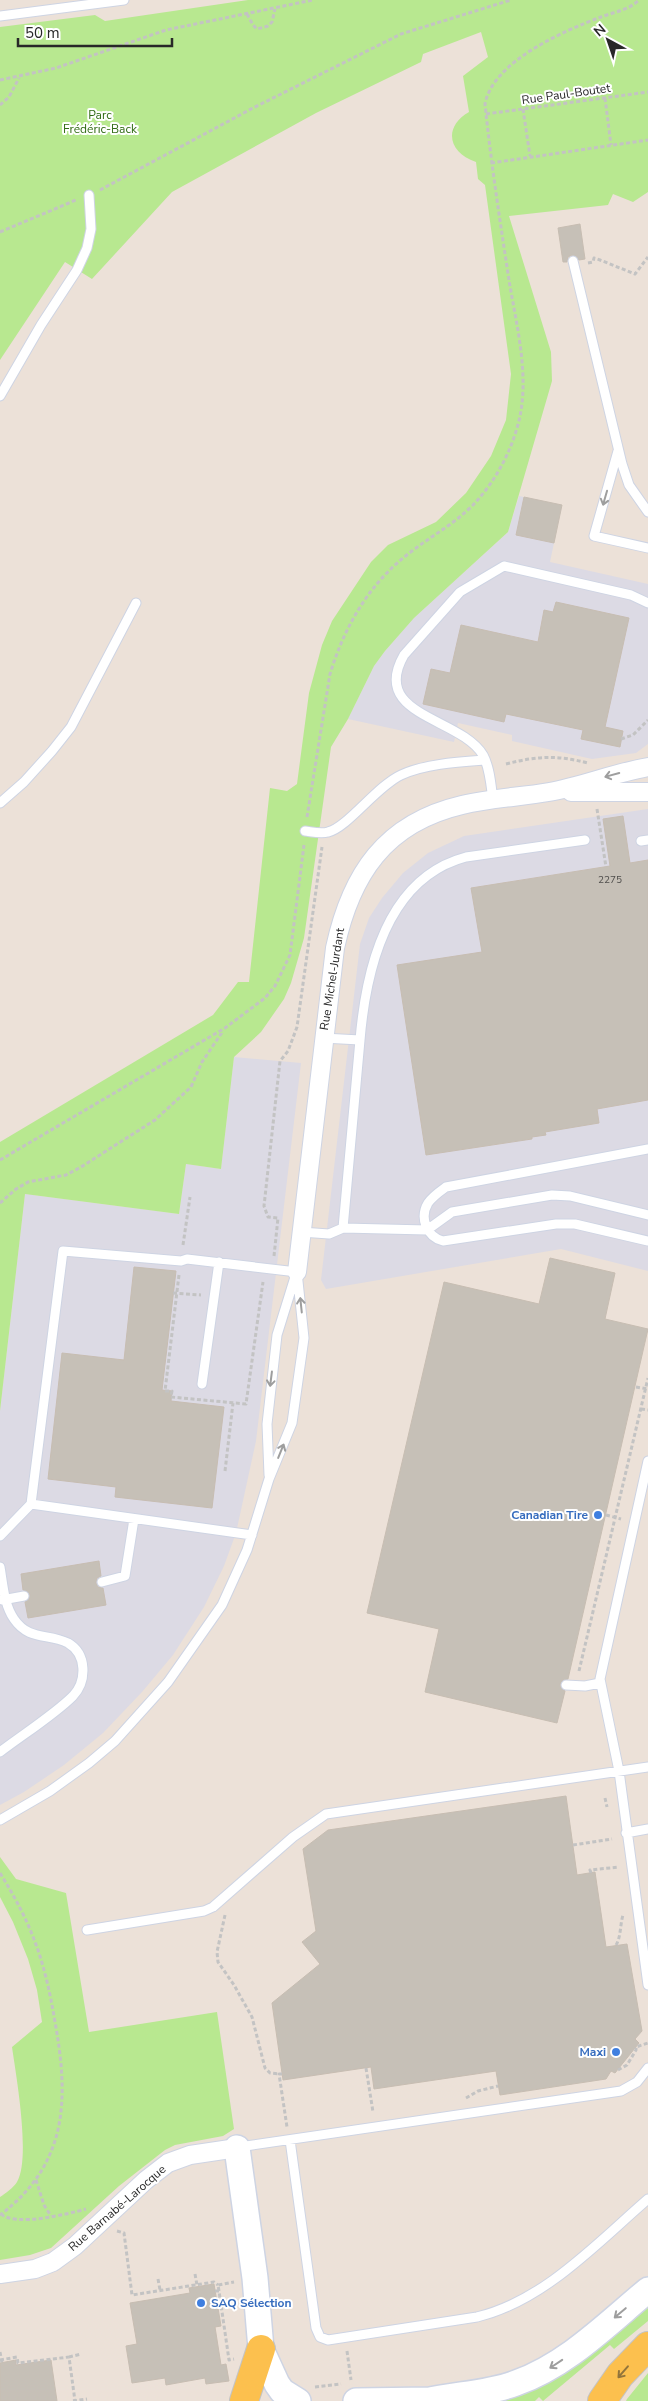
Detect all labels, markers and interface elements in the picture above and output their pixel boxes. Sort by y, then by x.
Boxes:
scale bar [18,15,171,47]
north arrow [583,15,633,65]
text: N [590,20,610,41]
text: 50 m [25,23,60,43]
street label: Rue Paul-Boutet [521,80,612,108]
park label: Parc Frédéric-Back [63,107,138,137]
one-way arrow [600,489,609,505]
one-way arrow [604,771,620,781]
house number: 2275 [598,873,622,887]
street label: Rue Michel-Jurdant [316,926,348,1031]
one-way arrow [296,1297,305,1313]
one-way arrow [266,1371,276,1387]
one-way arrow [277,1444,286,1459]
place label: Canadian Tire [511,1507,588,1523]
marker: Canadian Tire [592,1509,604,1521]
place label: Maxi [579,2044,606,2060]
marker: Maxi [610,2046,622,2058]
street label: Rue Barnabé-Larocque [65,2161,169,2255]
place label: SAQ Sélection [211,2295,292,2311]
marker: SAQ Sélection [195,2297,207,2309]
one-way arrow [614,2308,627,2319]
one-way arrow [550,2359,564,2369]
one-way arrow [618,2365,629,2378]

